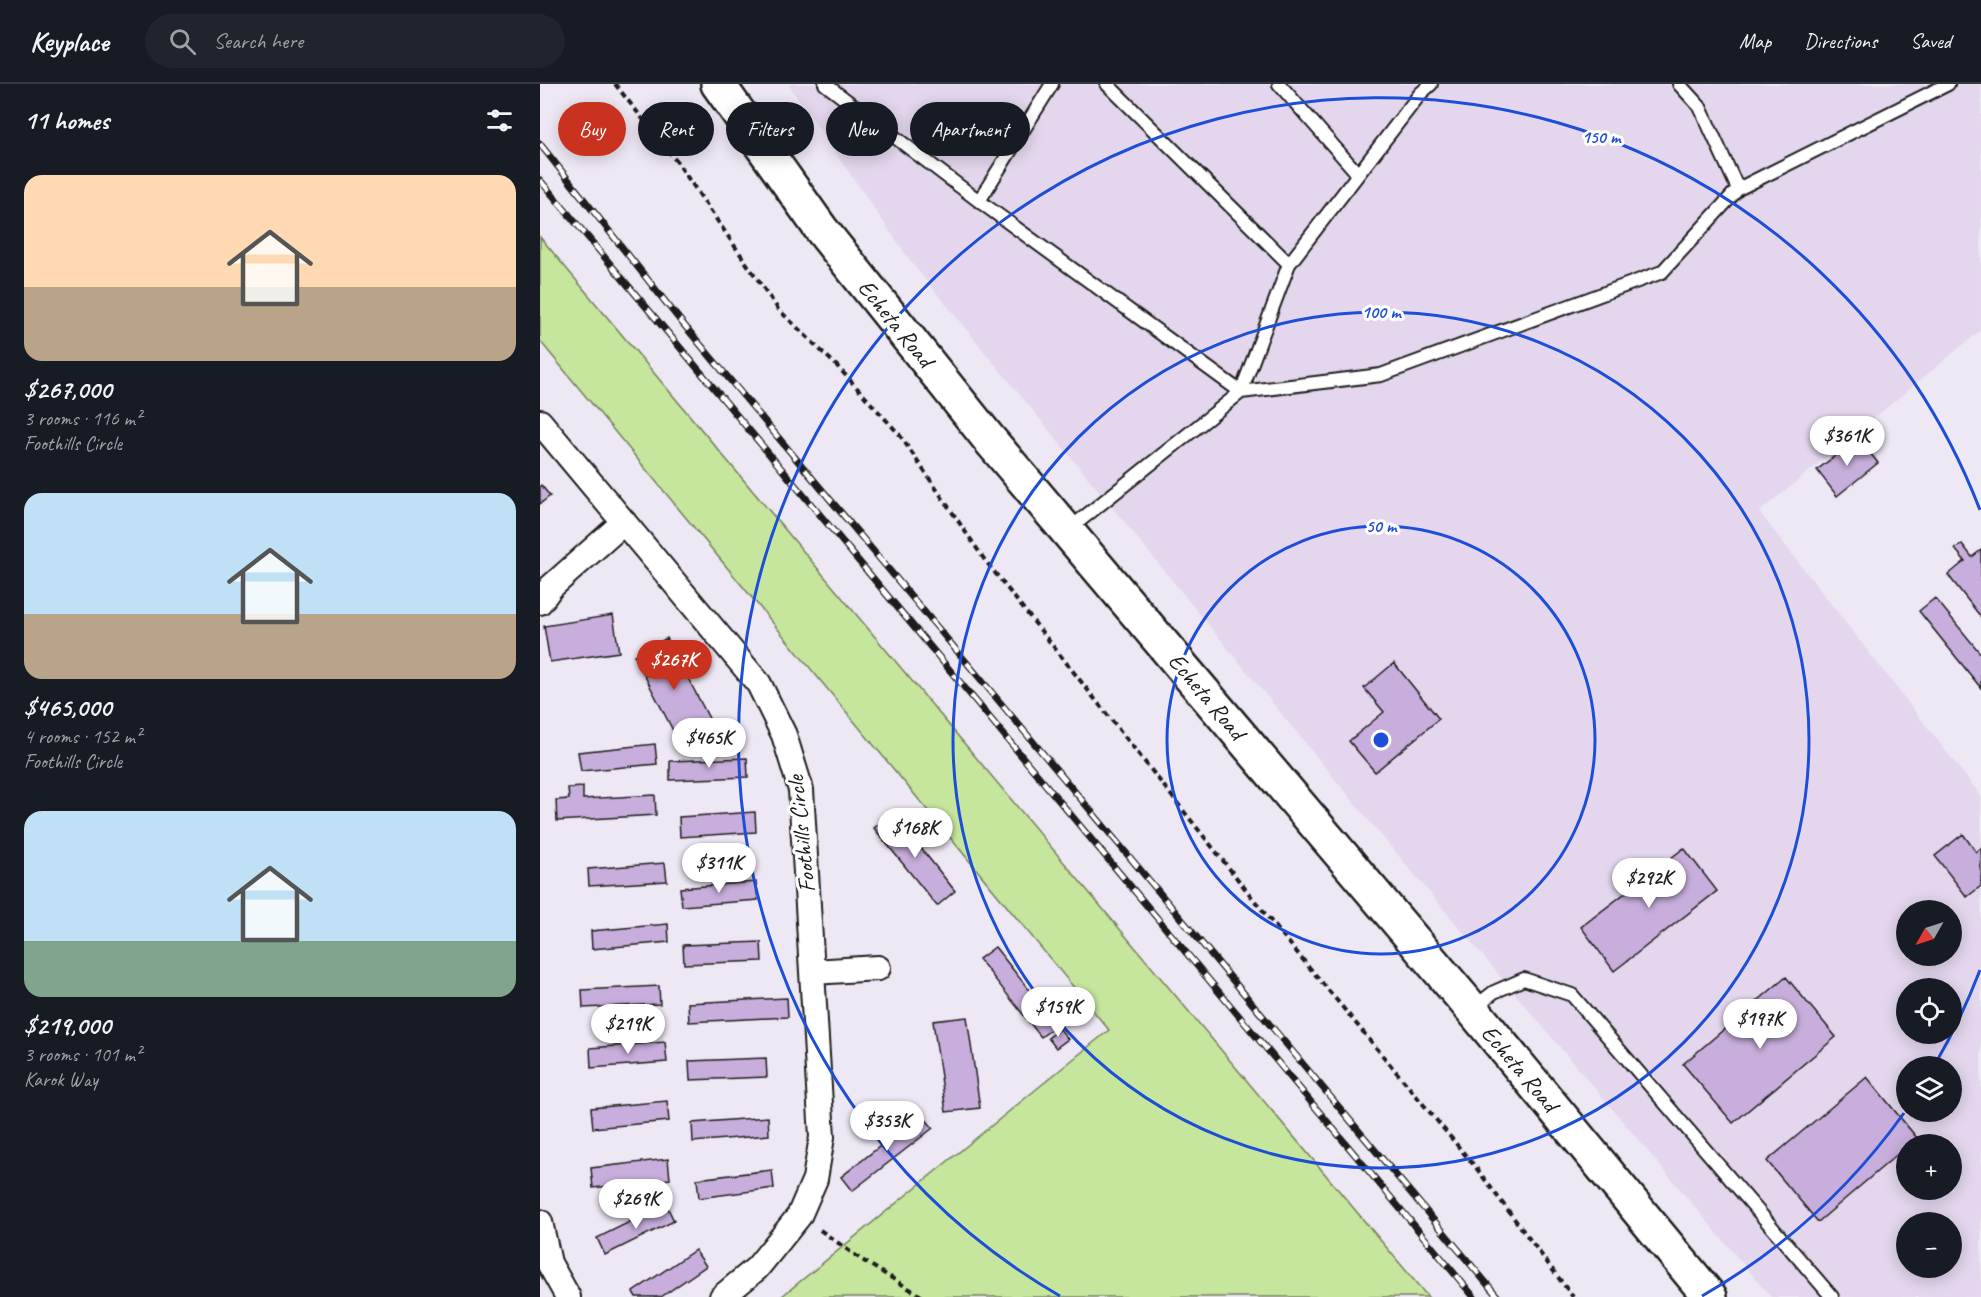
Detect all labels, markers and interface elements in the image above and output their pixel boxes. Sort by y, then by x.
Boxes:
search box [145,14,565,68]
text: Keyplace [30,24,109,59]
icon: search [166,25,199,58]
text: Search here [214,27,303,55]
text: Map [1739,28,1771,54]
text: Directions [1804,28,1877,54]
text: Saved [1910,28,1951,54]
chip: Buy [558,102,626,156]
chip: Rent [638,102,714,156]
chip: Filters [726,102,814,156]
chip: New [826,102,898,156]
chip: Apartment [910,102,1030,156]
text: 11 homes [24,104,109,137]
icon: filters [483,104,516,137]
text: 150 m [1582,126,1622,148]
icon: home [216,214,324,322]
street label: Echeta Road [852,273,943,376]
text: 100 m [1362,301,1402,323]
text: $267,000 [24,373,112,406]
text: 3 rooms · 116 m² [24,406,141,431]
pin: $361K [1805,416,1889,467]
text: $361K [1824,423,1870,448]
text: Foothills Circle [24,431,122,456]
text: 50 m [1366,515,1398,537]
icon: home [216,532,324,640]
pin: $267K [632,640,716,691]
street label: Echeta Road [1162,646,1254,748]
text: $267K [651,647,697,672]
text: $465,000 [24,691,111,724]
pin: $465K [667,718,751,769]
text: 4 rooms · 152 m² [24,724,141,749]
text: $465K [686,725,732,750]
centre of rings [1371,730,1391,750]
text: Foothills Circle [24,749,122,774]
street label: Foothills Circle [780,772,822,894]
pin: $168K [873,808,957,859]
text: $168K [892,815,938,840]
pin: $311K [677,843,761,894]
icon: home [216,850,324,958]
text: $311K [696,850,742,875]
pin: $292K [1607,858,1691,909]
text: $292K [1626,865,1672,890]
north arrow [1896,900,1962,966]
map controls [1896,900,1962,1278]
button: locate [1896,978,1962,1044]
pin: $159K [1016,987,1100,1038]
text: $159K [1035,994,1081,1019]
pin: $197K [1718,999,1802,1050]
pin: $219K [586,1004,670,1055]
text: $197K [1737,1006,1783,1031]
text: $219,000 [24,1009,111,1042]
text: $219K [605,1011,651,1036]
street label: Echeta Road [1475,1018,1567,1120]
text: 3 rooms · 101 m² [24,1042,141,1067]
button: layers [1896,1056,1962,1122]
text: Karok Way [24,1067,98,1092]
pin: $353K [845,1101,929,1152]
text: $353K [864,1108,910,1133]
button: + [1896,1134,1962,1200]
pin: $269K [594,1179,678,1230]
text: $269K [613,1186,659,1211]
button: − [1896,1212,1962,1278]

